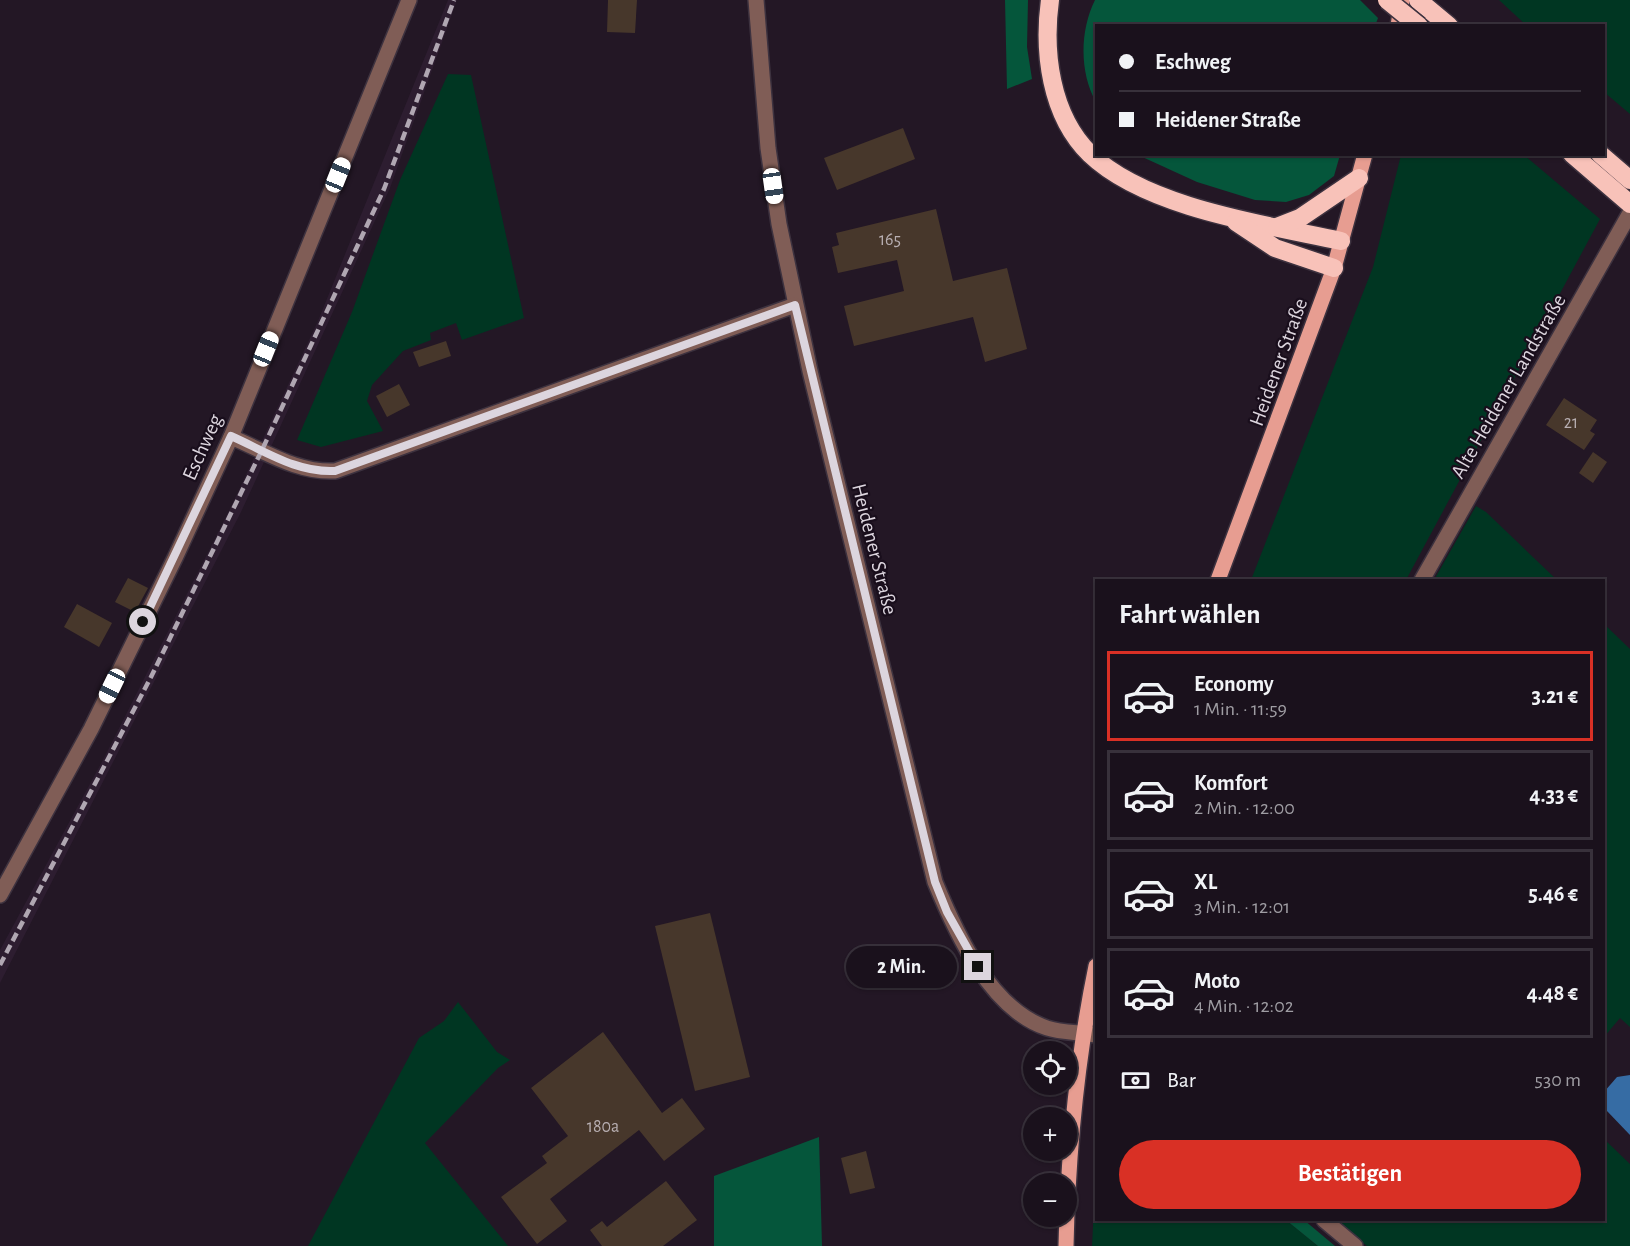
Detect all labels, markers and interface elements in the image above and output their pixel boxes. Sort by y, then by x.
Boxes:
text: Eschweg [1155,51,1231,73]
text: Heidener Straße [1155,109,1301,131]
car [323,155,353,195]
car [762,167,784,205]
house number: 165 [879,231,901,249]
street label: Alte Heidener Landstraße [1447,291,1570,482]
street label: Heidener Straße [1246,296,1311,429]
car [251,329,281,369]
street label: Eschweg [179,410,227,483]
house number: 21 [1564,414,1578,432]
street label: Heidener Straße [848,481,901,617]
text: Fahrt wählen [1119,601,1261,628]
route start [129,608,156,635]
car [96,666,128,706]
icon: car [1122,669,1176,723]
text: Economy [1194,673,1274,695]
text: 3.21 € [1532,685,1578,707]
text: 1 Min. · 11:59 [1194,699,1287,719]
icon: car [1122,768,1176,822]
text: Komfort [1194,772,1268,794]
text: 4.33 € [1529,784,1578,806]
text: 2 Min. · 12:00 [1194,798,1295,818]
icon: car [1122,867,1176,921]
text: XL [1194,871,1217,893]
text: 5.46 € [1528,883,1578,905]
text: 3 Min. · 12:01 [1194,897,1290,917]
callout: 2 Min. [846,946,957,988]
route end [964,953,991,980]
text: 2 Min. [877,957,926,977]
icon: car [1122,966,1176,1020]
text: Moto [1194,970,1240,992]
text: 4.48 € [1526,982,1578,1004]
text: 4 Min. · 12:02 [1194,996,1294,1016]
map controls [1023,1041,1077,1227]
button: locate [1023,1041,1077,1095]
icon: cash [1119,1064,1152,1097]
text: Bar [1167,1069,1196,1091]
text: 530 m [1535,1070,1581,1090]
button: + [1023,1107,1077,1161]
house number: 180a [587,1118,619,1136]
button: Bestätigen [1119,1140,1581,1209]
button: − [1023,1173,1077,1227]

